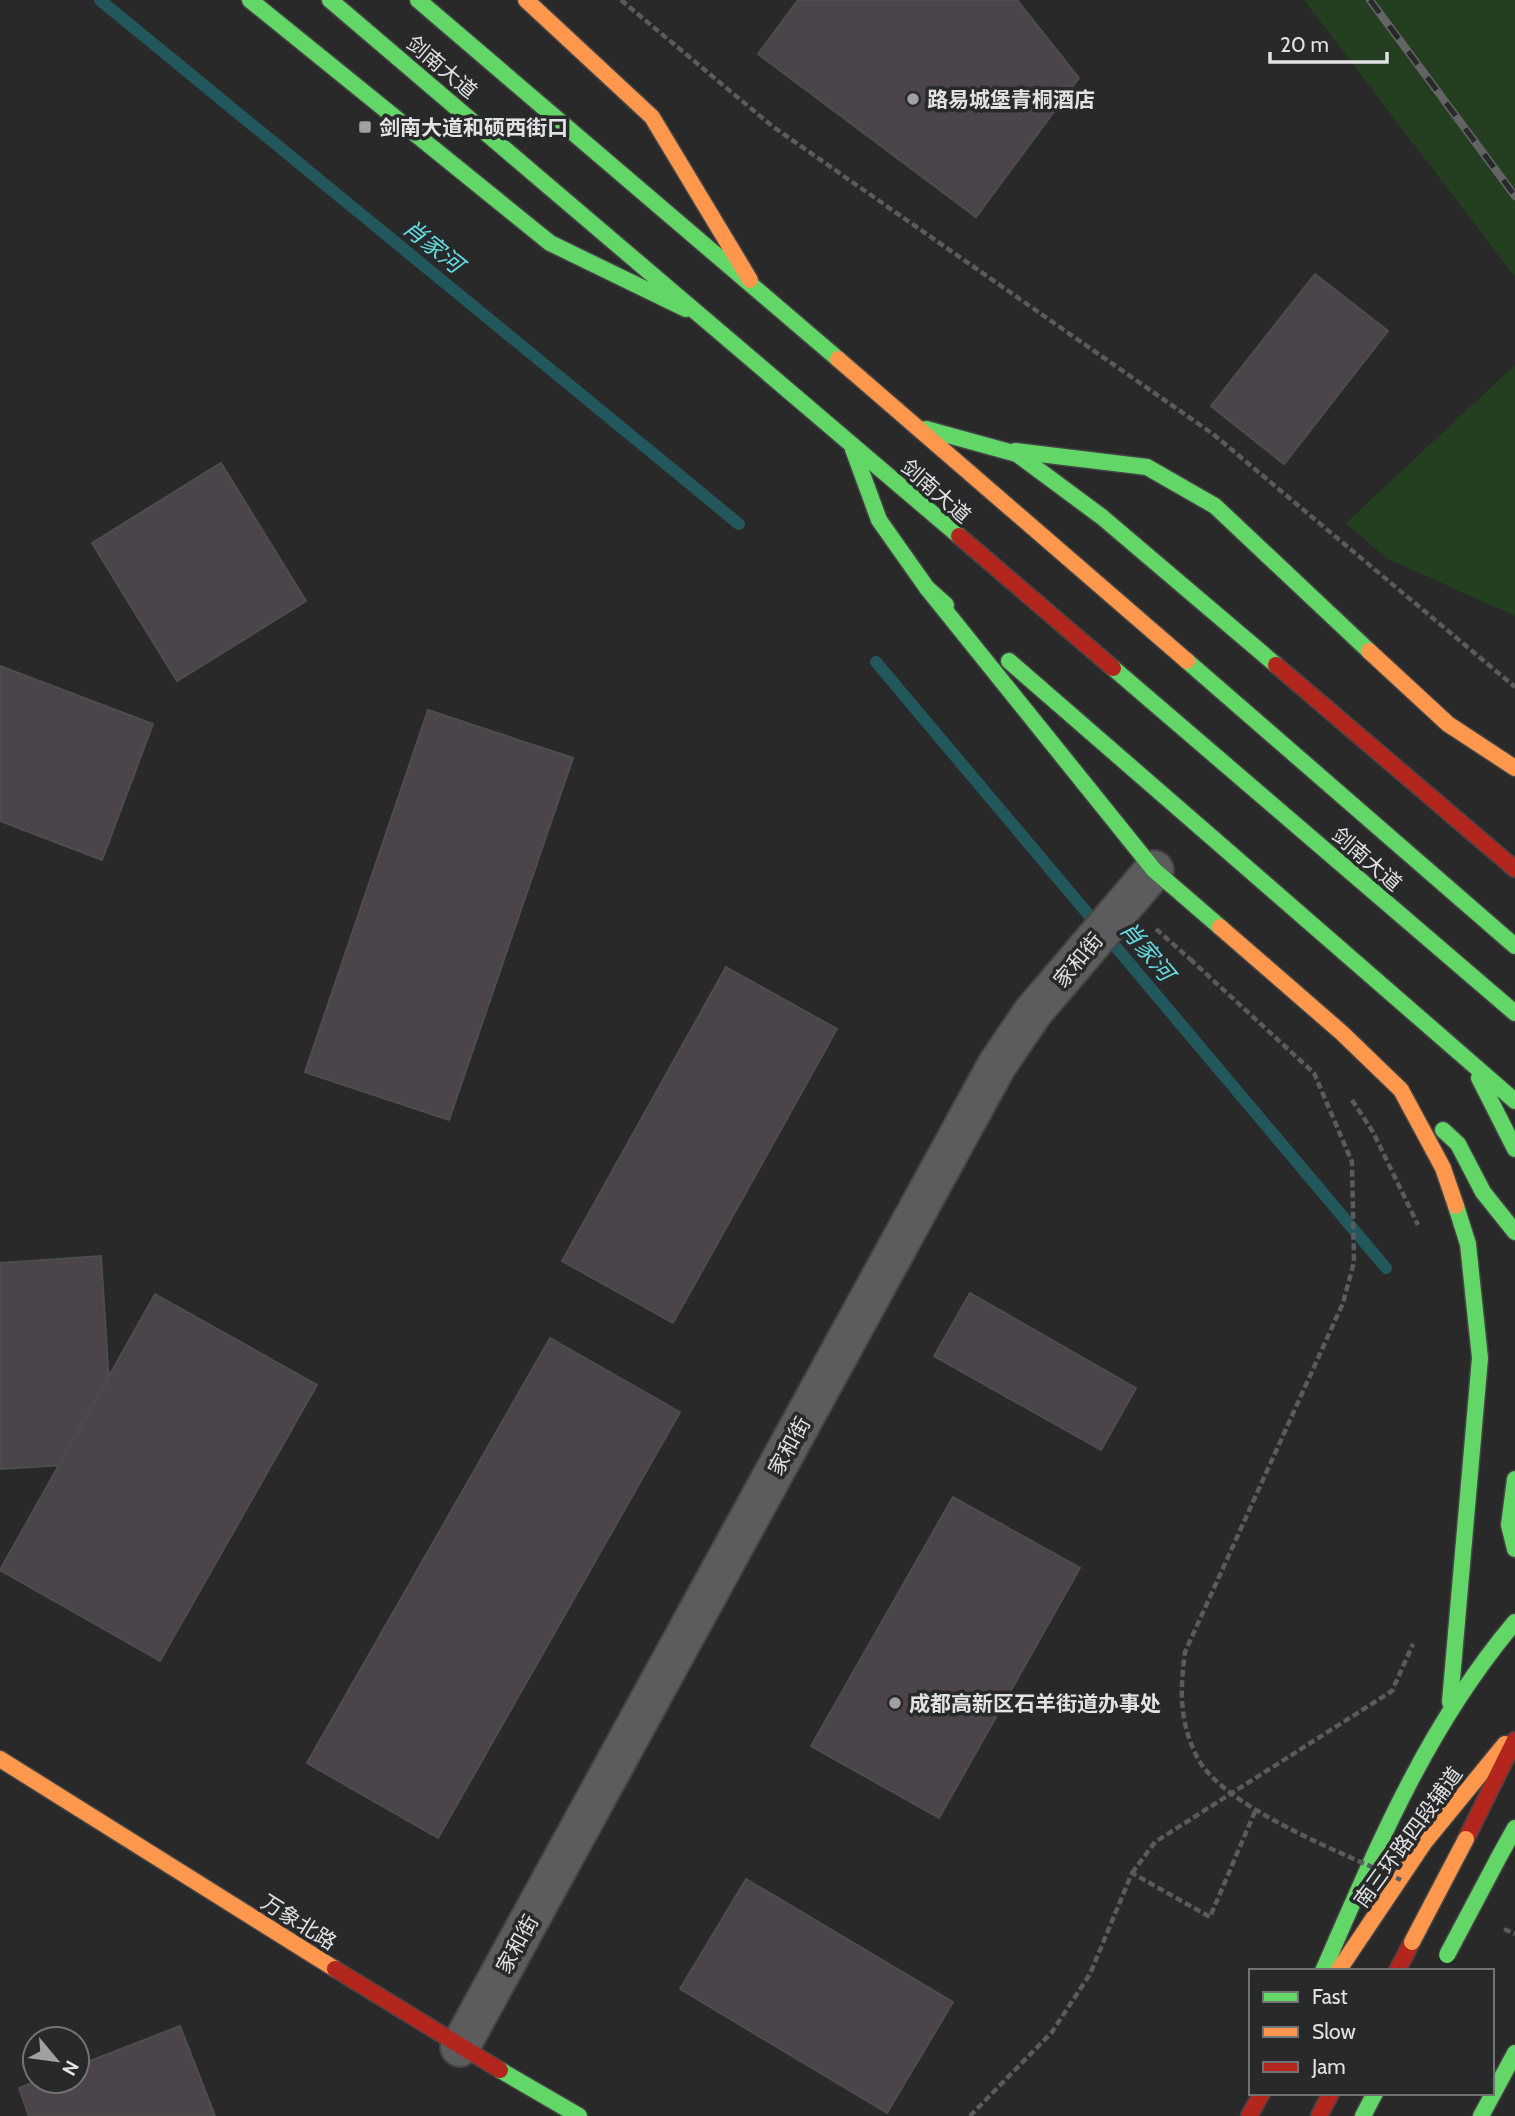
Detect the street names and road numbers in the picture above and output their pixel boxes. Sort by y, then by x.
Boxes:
street label: 剑南大道 [402,30,482,104]
street label: 剑南大道 [896,454,976,528]
street label: 剑南大道 [1327,822,1407,896]
street label: 家和街 [1048,928,1108,992]
street label: 家和街 [763,1412,815,1480]
street label: 南三环路四段辅道 [1349,1762,1467,1912]
street label: 万象北路 [257,1889,341,1955]
street label: 家和街 [491,1910,543,1978]

